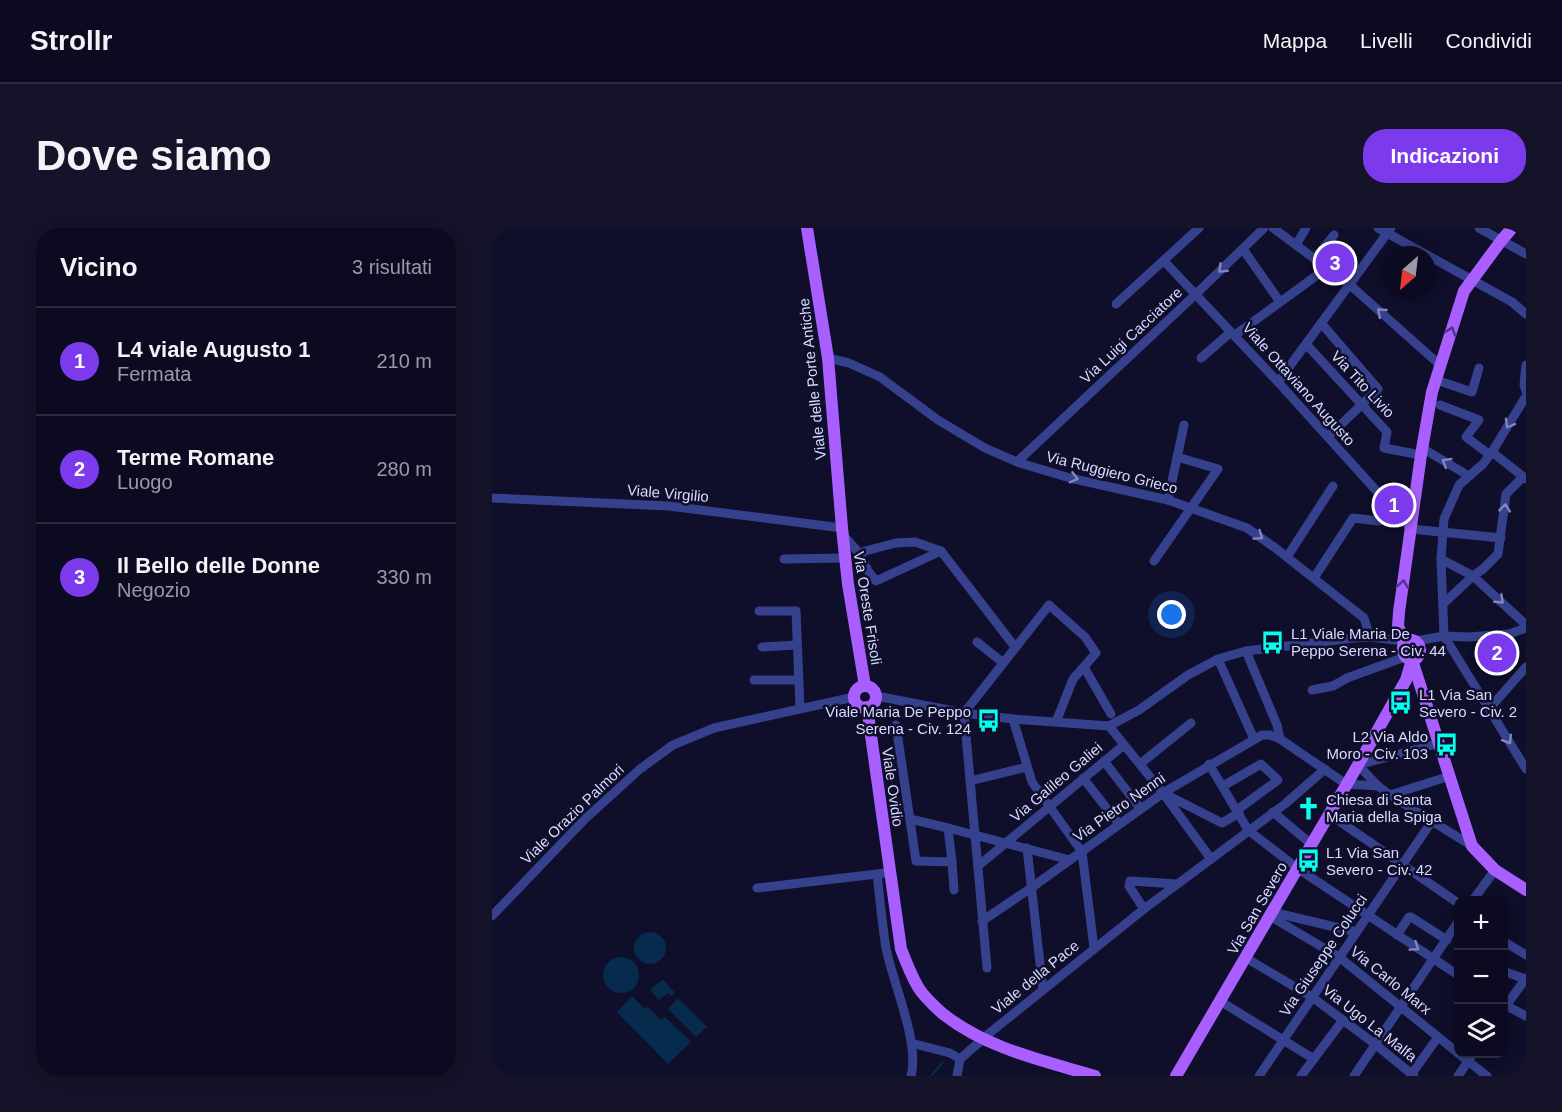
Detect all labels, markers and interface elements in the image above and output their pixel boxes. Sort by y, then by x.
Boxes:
text: Strollr [30,25,112,56]
text: Mappa [1263,29,1327,52]
text: Livelli [1360,29,1413,52]
text: Condividi [1446,29,1532,52]
button: Indicazioni [1363,129,1526,183]
text: Dove siamo [36,132,272,179]
pin: 3 [1316,240,1354,285]
north arrow [1382,246,1436,300]
text: Vicino [60,252,138,282]
text: 3 risultati [352,256,432,278]
one-way arrow [1218,262,1229,273]
street label: Via Luigi Cacciatore [1077,283,1185,387]
street label: Viale delle Porte Antiche [795,297,829,461]
one-way arrow [1377,308,1388,319]
street label: Viale Ottaviano Augusto [1239,319,1359,449]
one-way arrow [1444,326,1456,337]
text: L4 viale Augusto 1 [117,337,311,362]
street label: Via Tito Livio [1328,347,1398,421]
text: 1 [74,350,85,372]
text: 210 m [376,350,432,372]
text: Fermata [117,363,191,385]
one-way arrow [1504,418,1516,428]
text: Terme Romane [117,445,274,470]
street label: Via Ruggiero Grieco [1045,447,1179,497]
text: 2 [74,458,85,480]
text: 280 m [376,458,432,480]
one-way arrow [1441,458,1452,469]
text: Luogo [117,471,173,493]
one-way arrow [1069,471,1079,484]
street label: Viale Virgilio [626,481,710,505]
pin: 1 [1374,482,1414,528]
one-way arrow [1498,503,1511,513]
one-way arrow [1252,529,1263,540]
street label: Via Oreste Frisoli [851,550,885,666]
text: Il Bello delle Donne [117,553,320,578]
text: 3 [74,566,85,588]
text: 330 m [376,566,432,588]
text: Negozio [117,579,190,601]
one-way arrow [1396,579,1409,588]
one-way arrow [1492,593,1503,604]
your location [1157,600,1186,629]
place label: L1 Viale Maria De Peppo Serena - Civ. 44 [1291,625,1446,659]
bus stop icon: L1 Viale Maria De Peppo Serena - Civ. 44 [1260,629,1286,655]
pin: 2 [1478,630,1516,676]
place label: L1 Via San Severo - Civ. 2 [1419,686,1517,720]
bus stop icon: L1 Via San Severo - Civ. 2 [1388,690,1414,716]
place label: Viale Maria De Peppo Serena - Civ. 124 [825,703,971,737]
bus stop icon: Viale Maria De Peppo Serena - Civ. 124 [976,707,1002,733]
place label: L2 Via Aldo Moro - Civ. 103 [1327,728,1428,762]
bus stop icon: L2 Via Aldo Moro - Civ. 103 [1433,732,1459,758]
one-way arrow [1500,734,1512,744]
street label: Via Galileo Galiei [1007,739,1105,825]
street label: Viale Ovidio [879,746,907,828]
street label: Viale Orazio Palmori [517,760,627,868]
street label: Via Pietro Nenni [1070,769,1168,845]
place label: Chiesa di Santa Maria della Spiga [1326,791,1443,825]
church icon: Chiesa di Santa Maria della Spiga [1295,795,1321,821]
place label: L1 Via San Severo - Civ. 42 [1326,844,1432,878]
bus stop icon: L1 Via San Severo - Civ. 42 [1295,848,1321,874]
street label: Via San Severo [1224,859,1290,957]
street label: Via Giuseppe Colucci [1276,891,1370,1019]
map controls [1454,896,1508,1058]
button: + [1454,896,1508,950]
street label: Viale della Pace [988,937,1082,1017]
one-way arrow [1409,940,1420,951]
street label: Via Carlo Marx [1347,942,1435,1018]
button: − [1454,950,1508,1004]
street label: Via Ugo La Malfa [1320,981,1421,1065]
button: layers [1454,1004,1508,1058]

